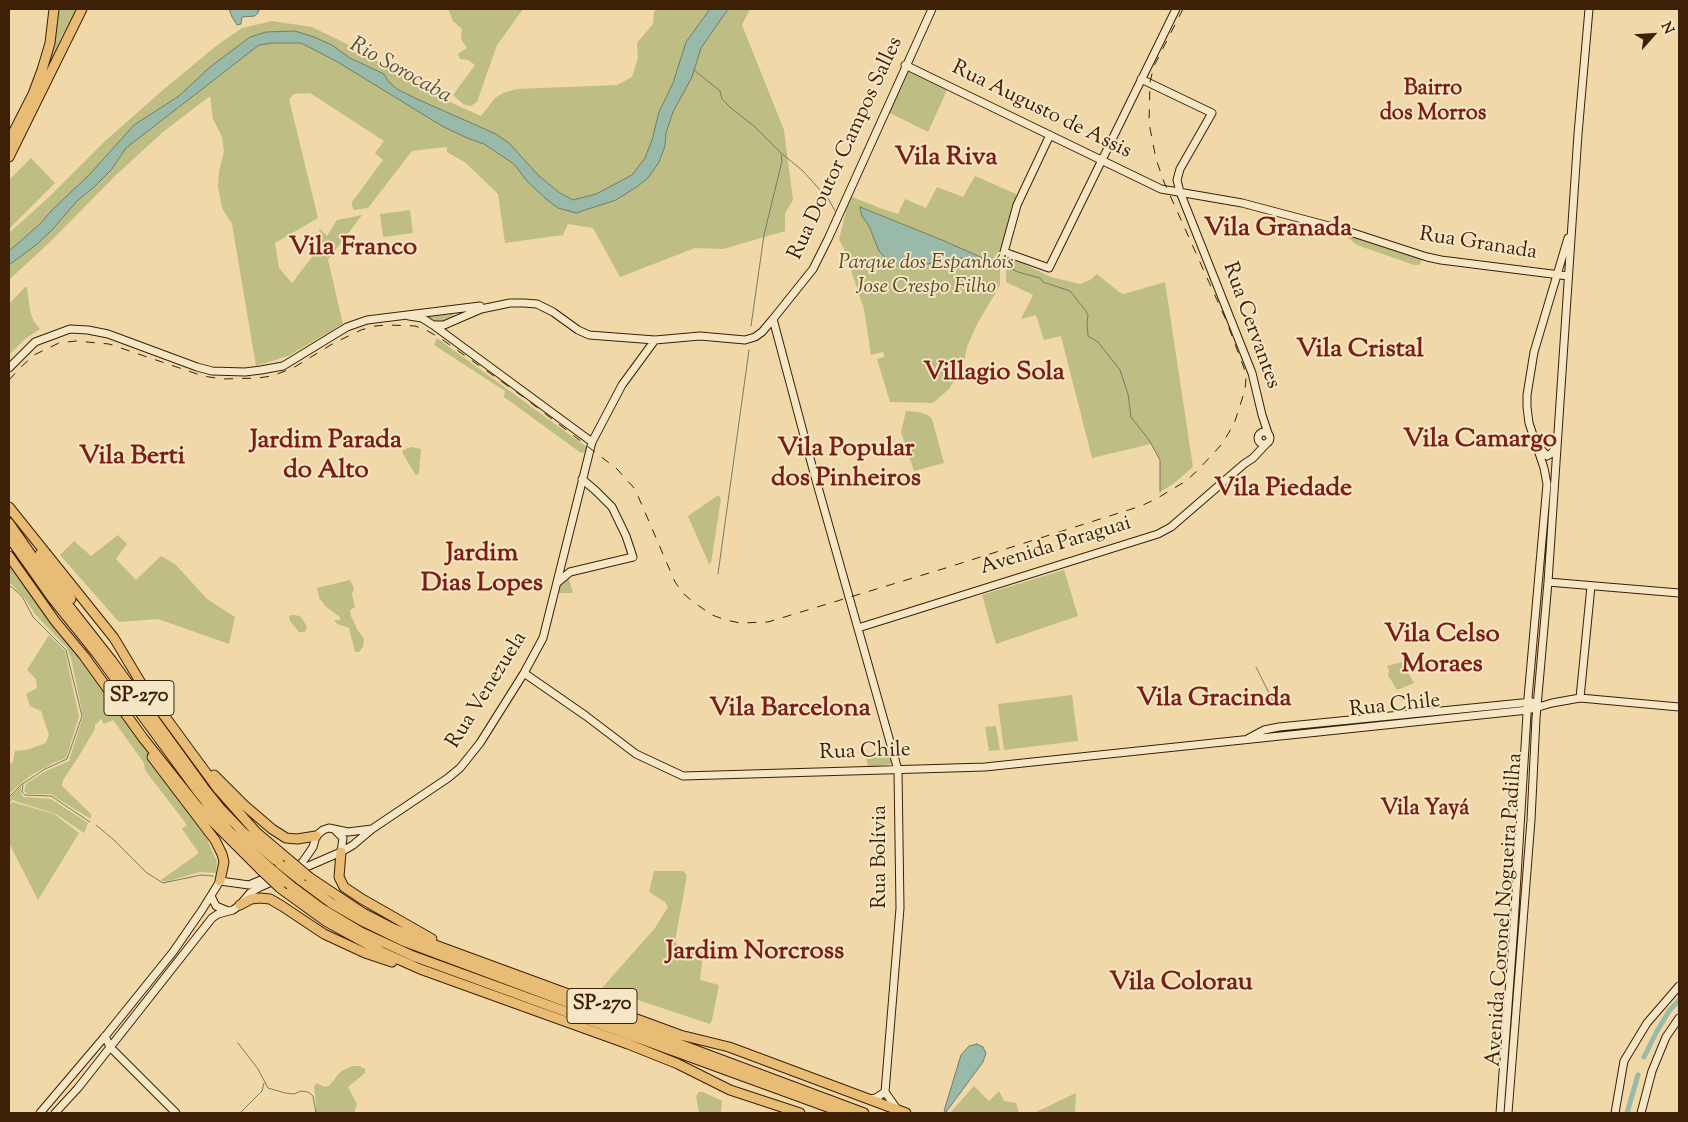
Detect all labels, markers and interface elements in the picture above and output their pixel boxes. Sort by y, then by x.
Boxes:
north arrow [1628,10,1678,60]
text: N [1655,19,1678,38]
water label: Rio Sorocaba [344,33,456,111]
street label: Rua Doutor Campos Salles [784,34,910,264]
street label: Rua Augusto de Assis [947,57,1135,165]
district label: Bairro dos Morros [1380,77,1486,128]
district label: Vila Riva [894,144,998,176]
district label: Vila Granada [1204,215,1352,247]
street label: Rua Granada [1417,223,1539,267]
district label: Vila Franco [289,234,417,266]
park label: Parque dos Espanhóis Jose Crespo Filho [838,251,1014,301]
street label: Rua Cervantes [1215,259,1285,393]
district label: Vila Cristal [1296,336,1424,368]
district label: Villagio Sola [923,359,1065,391]
district label: Vila Camargo [1403,426,1557,458]
district label: Jardim Parada do Alto [250,427,402,488]
district label: Vila Popular dos Pinheiros [771,435,921,496]
district label: Vila Berti [79,443,185,475]
district label: Vila Piedade [1214,475,1352,507]
street label: Avenida Paraguai [977,512,1135,582]
district label: Jardim Dias Lopes [421,540,543,602]
district label: Vila Celso Moraes [1384,621,1500,682]
street label: Rua Venezuela [442,628,534,754]
road number: SP-270 [104,680,174,716]
district label: Vila Gracinda [1136,685,1292,717]
street label: Rua Chile [1348,690,1442,724]
district label: Vila Barcelona [709,695,871,727]
street label: Rua Chile [819,739,911,767]
street label: Avenida Coronel Nogueira Padilha [1482,752,1530,1068]
district label: Vila Yayá [1381,797,1469,823]
street label: Rua Bolívia [868,805,894,909]
district label: Jardim Norcross [666,938,844,970]
district label: Vila Colorau [1109,969,1253,1001]
road number: SP-270 [567,988,637,1024]

